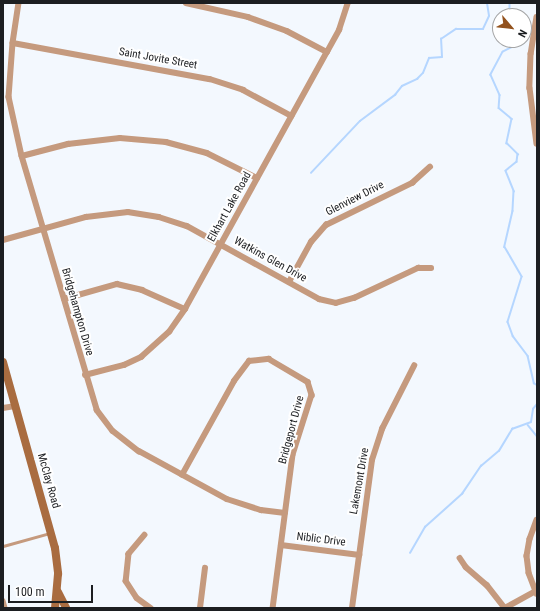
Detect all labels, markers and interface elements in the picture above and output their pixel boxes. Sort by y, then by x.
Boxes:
north arrow [492,8,532,48]
text: N [515,27,529,39]
street label: Saint Jovite Street [118,46,198,72]
street label: Elkhart Lake Road [205,170,255,244]
street label: Glenview Drive [324,179,386,219]
street label: Watkins Glen Drive [231,235,309,285]
street label: Bridgehampton Drive [58,267,96,357]
street label: Bridgeport Drive [277,394,307,466]
street label: Lakemont Drive [348,447,372,515]
street label: McClay Road [34,452,62,510]
street label: Niblic Drive [296,530,346,550]
scale bar [10,577,95,603]
text: 100 m [15,585,45,599]

